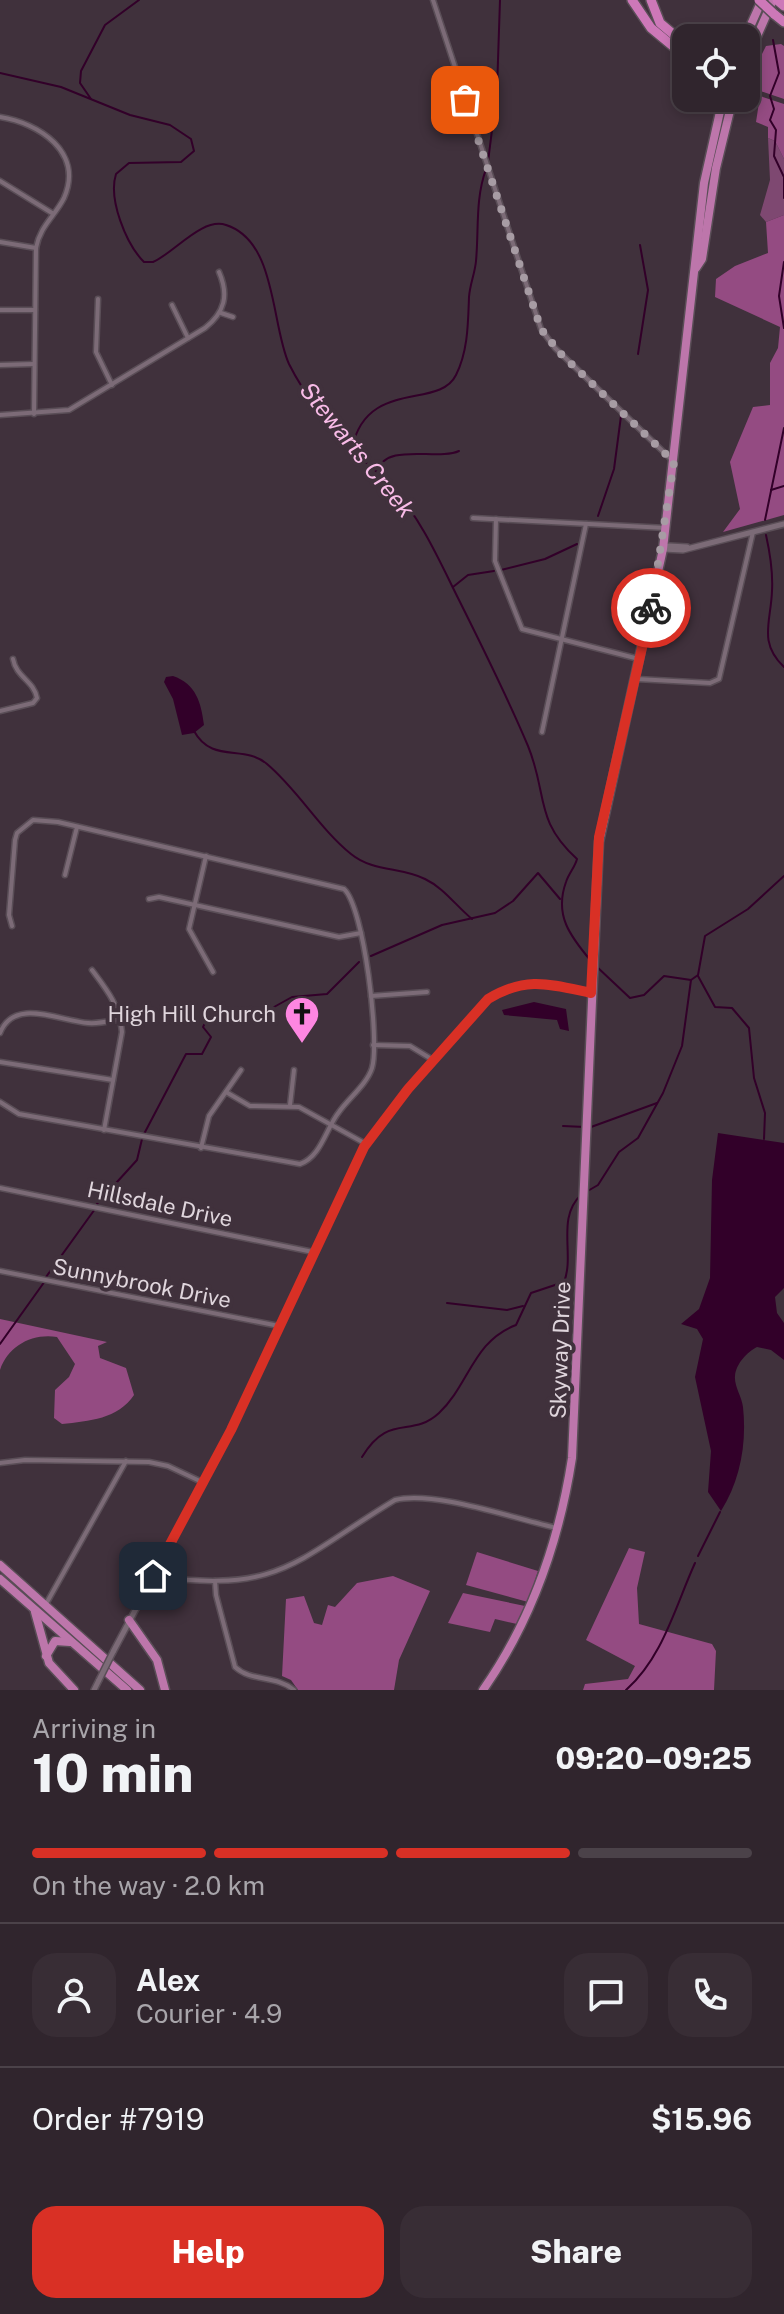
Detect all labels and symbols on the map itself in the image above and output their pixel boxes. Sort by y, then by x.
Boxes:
pin [431,66,499,134]
water label: Stewarts Creek [295,376,421,523]
courier [611,568,691,648]
church icon: High Hill Church [283,995,321,1045]
place label: High Hill Church [108,1001,276,1027]
street label: Hillsdale Drive [85,1176,235,1232]
street label: Sunnybrook Drive [51,1253,233,1313]
street label: Skyway Drive [545,1281,575,1419]
pin [119,1542,187,1610]

